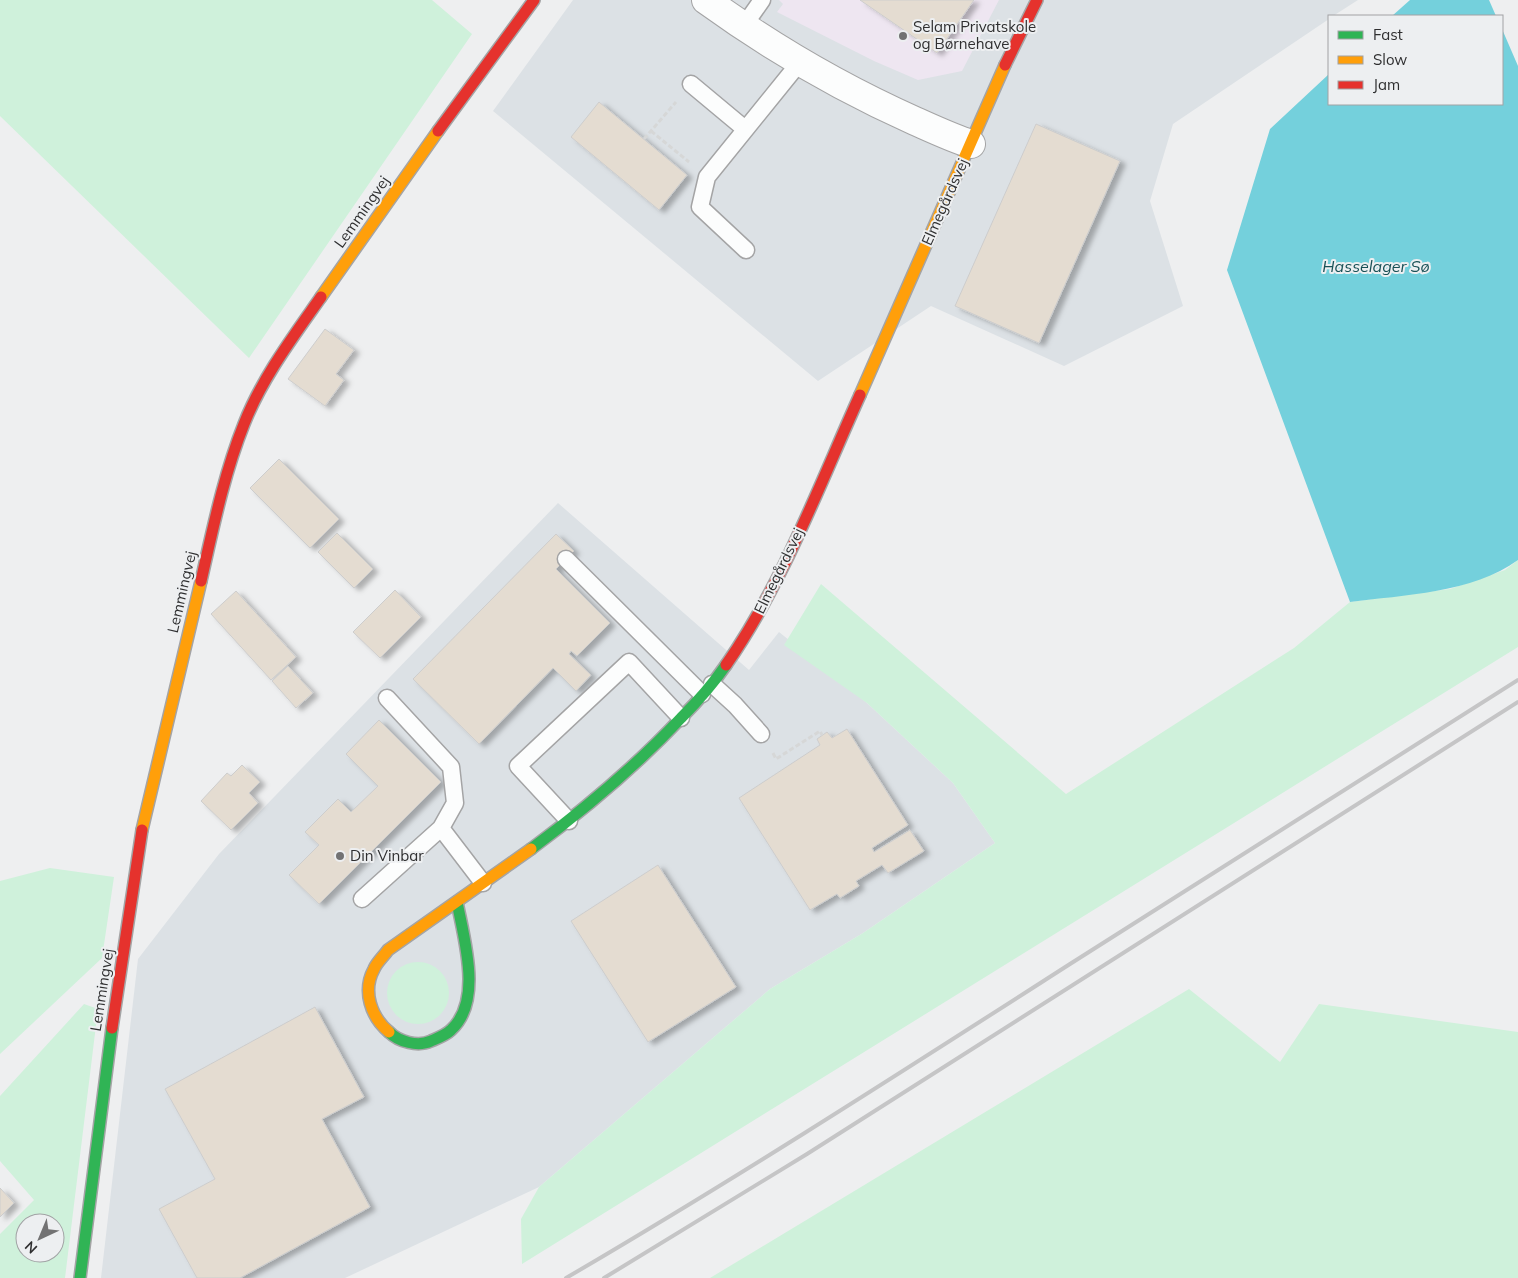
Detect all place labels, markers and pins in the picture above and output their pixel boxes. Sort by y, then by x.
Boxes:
place label: Selam Privatskole og Børnehave [913,17,1036,53]
marker: Selam Privatskole og Børnehave [897,30,909,42]
place label: Din Vinbar [350,846,424,865]
marker: Din Vinbar [334,850,346,862]

